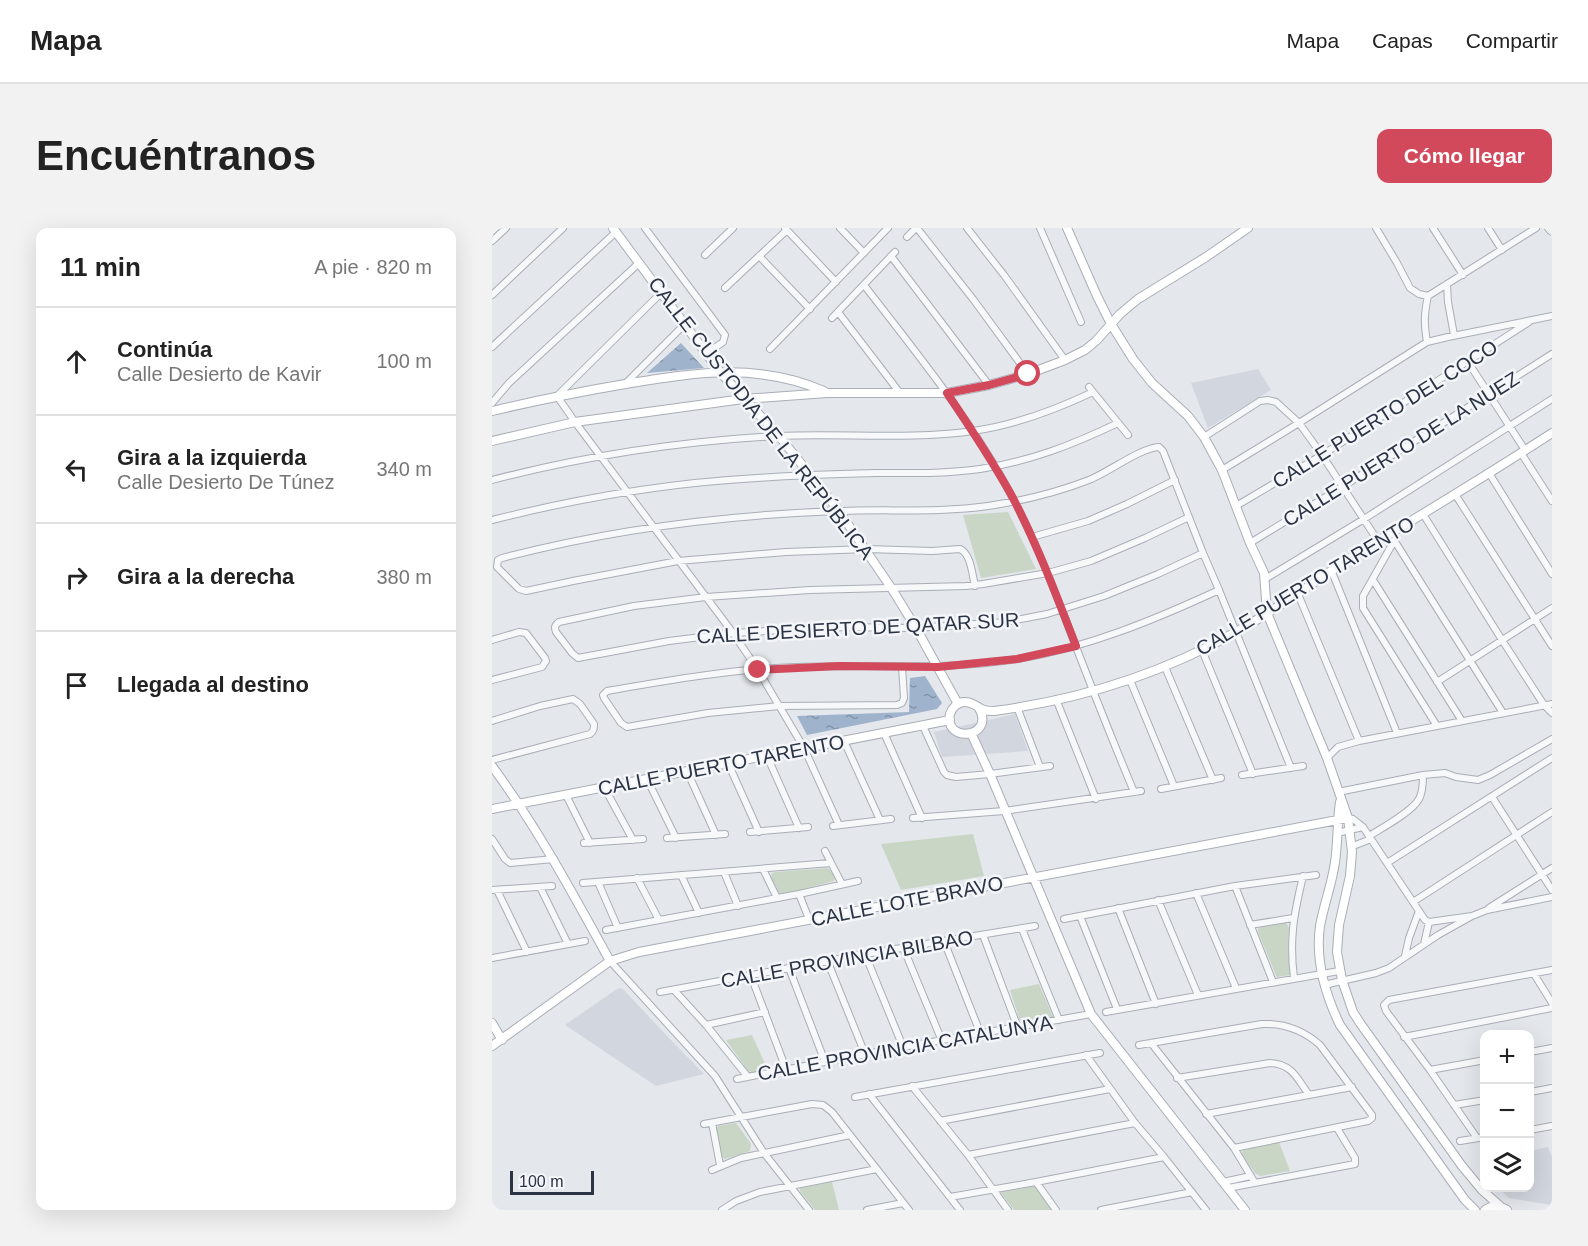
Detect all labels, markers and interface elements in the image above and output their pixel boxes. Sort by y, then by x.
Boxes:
text: Mapa [30,25,102,56]
text: Mapa [1287,29,1339,52]
text: Capas [1372,29,1433,52]
text: Compartir [1466,29,1558,52]
button: Cómo llegar [1377,129,1552,183]
text: Encuéntranos [36,132,316,179]
text: 11 min [60,252,141,282]
text: A pie · 820 m [314,256,432,278]
street label: CALLE CUSTODIA DE LA REPÚBLICA [644,273,878,564]
street label: CALLE PUERTO DEL COCO [1269,336,1501,492]
text: Continúa [117,337,212,362]
icon: ahead [60,345,93,378]
text: 100 m [376,350,432,372]
route start [1014,360,1040,386]
text: Calle Desierto de Kavir [117,363,322,385]
street label: CALLE PUERTO DE LA NUEZ [1279,367,1523,531]
text: Gira a la izquierda [117,445,307,470]
icon: left [60,453,93,486]
text: 340 m [376,458,432,480]
text: Calle Desierto De Túnez [117,471,335,493]
street label: CALLE PUERTO TARENTO [1192,512,1418,660]
icon: right [60,561,93,594]
text: Gira a la derecha [117,564,294,589]
text: 380 m [376,566,432,588]
street label: CALLE DESIERTO DE QATAR SUR [696,609,1020,647]
route end [744,656,770,682]
icon: arrive [60,669,93,702]
text: Llegada al destino [117,672,309,697]
street label: CALLE PUERTO TARENTO [596,730,846,800]
street label: CALLE LOTE BRAVO [809,872,1005,930]
street label: CALLE PROVINCIA BILBAO [719,926,975,992]
street label: CALLE PROVINCIA CATALUNYA [756,1011,1055,1085]
map controls [1480,1030,1534,1192]
button: + [1480,1030,1534,1084]
button: − [1480,1084,1534,1138]
button: layers [1480,1138,1534,1192]
scale bar [510,1168,594,1196]
text: 100 m [519,1173,563,1190]

